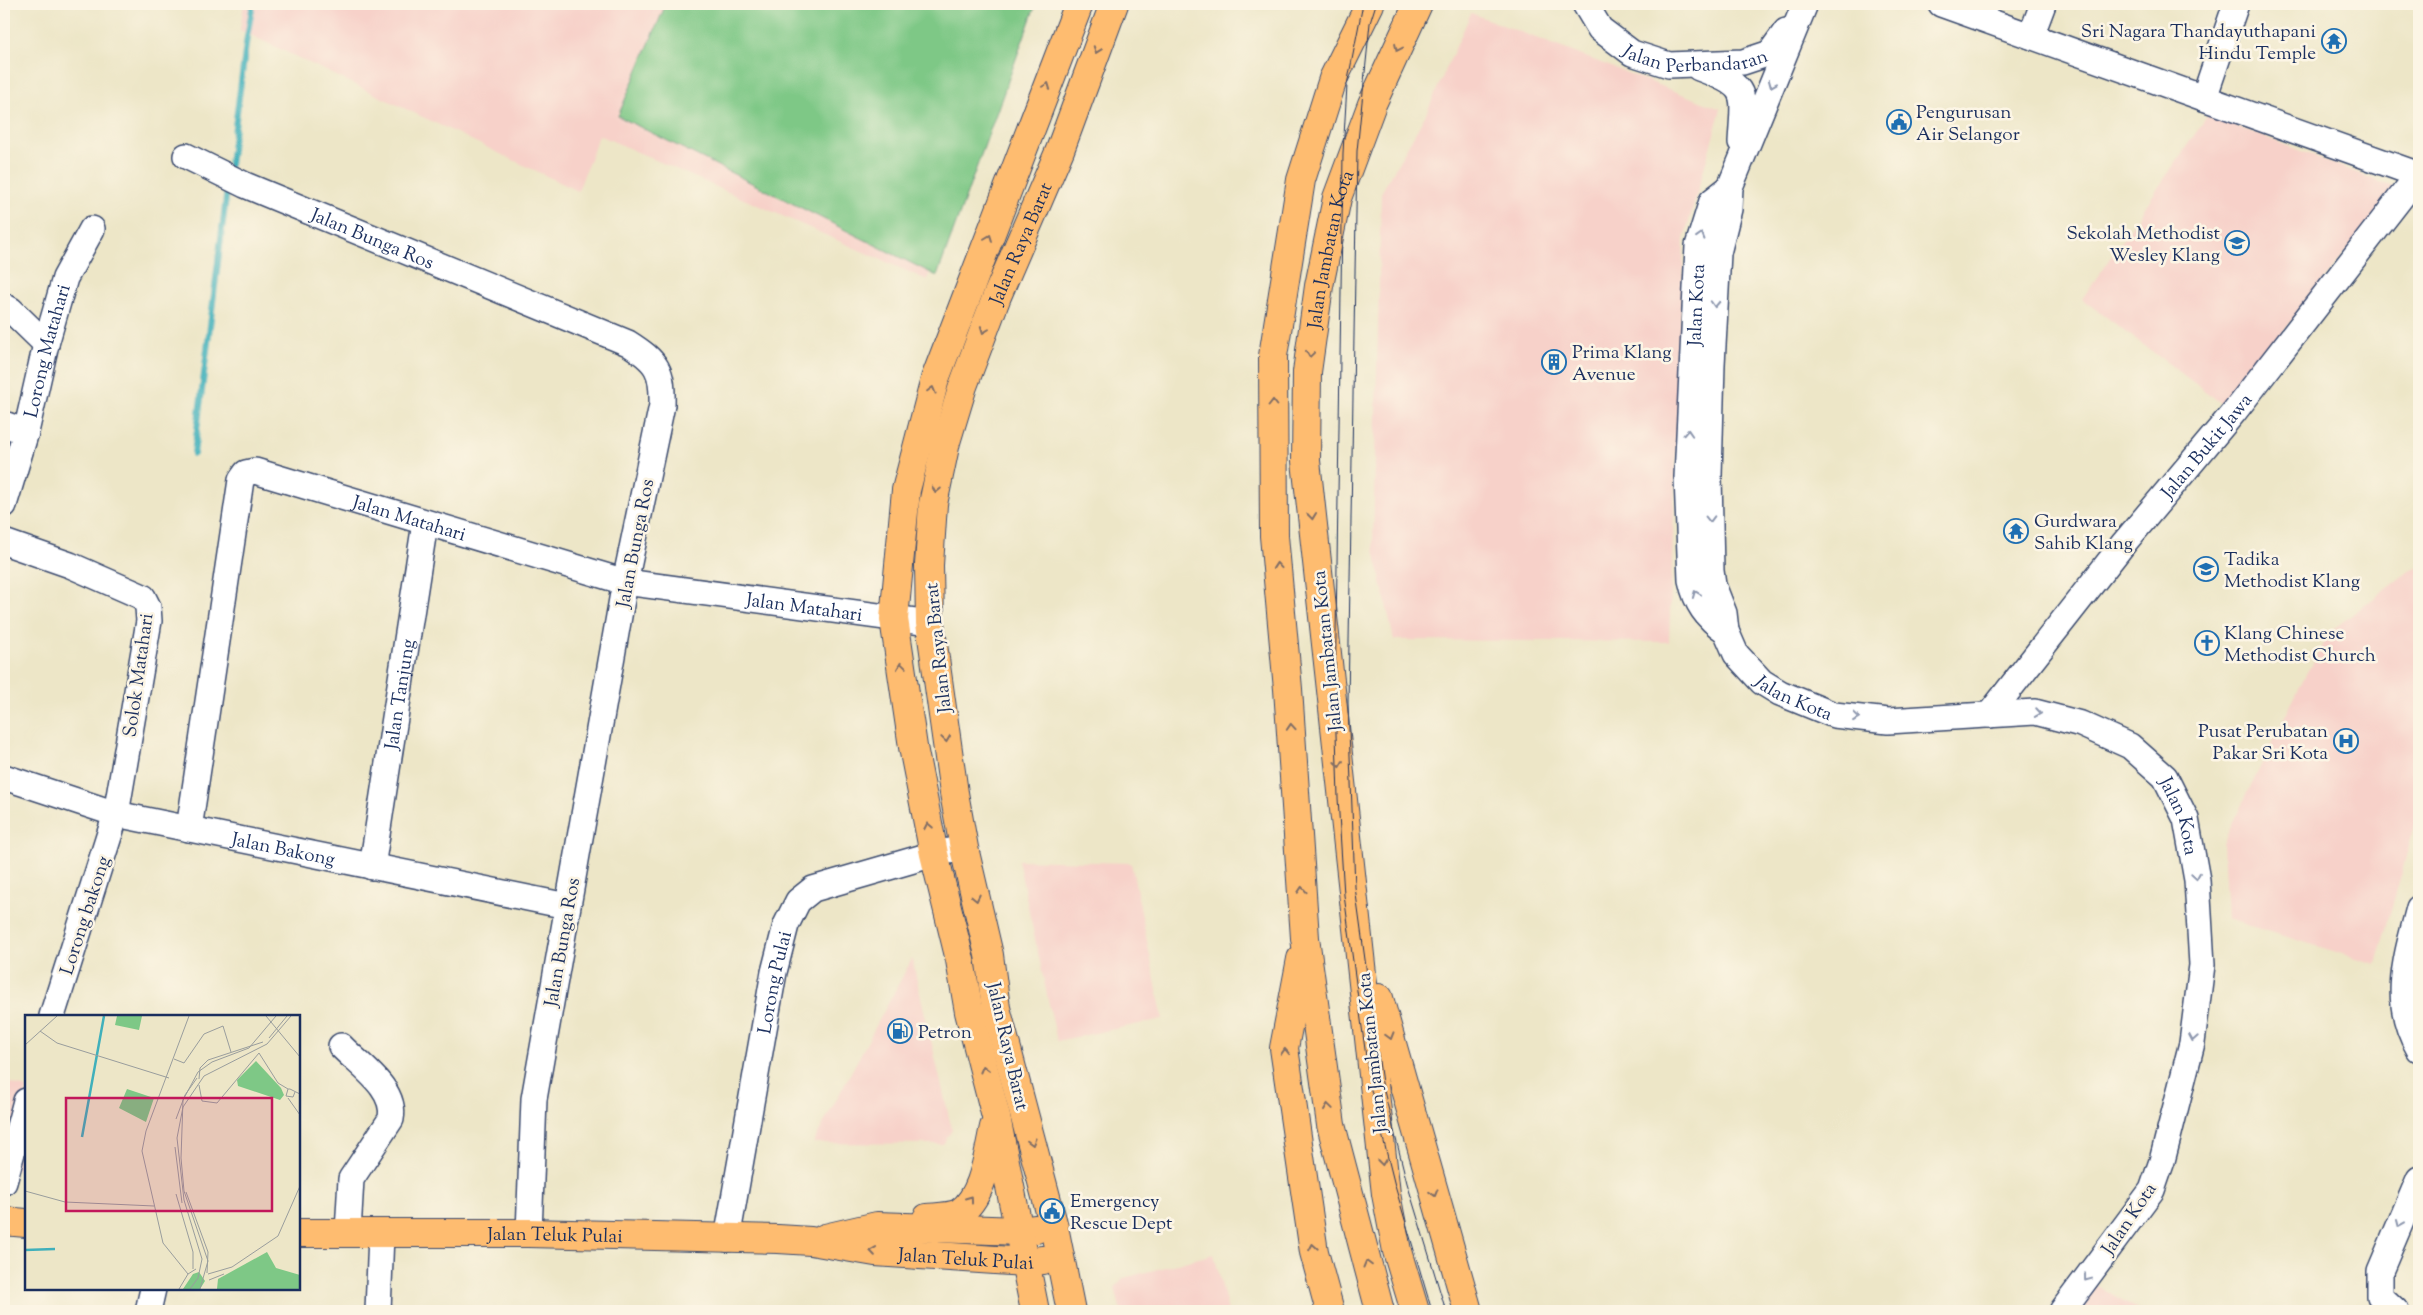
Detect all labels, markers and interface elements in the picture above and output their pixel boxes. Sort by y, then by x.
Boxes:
place label: Sri Nagara Thandayuthapani Hindu Temple [2081,19,2316,68]
temple icon: Sri Nagara Thandayuthapani Hindu Temple [2321,28,2347,54]
street label: Jalan Perbandaran [1615,39,1772,81]
one-way arrow [1393,43,1404,52]
one-way arrow [1093,45,1103,53]
one-way arrow [1767,79,1778,88]
one-way arrow [1041,83,1051,91]
place label: Pengurusan Air Selangor [1916,100,2020,149]
public building icon: Pengurusan Air Selangor [1886,109,1912,135]
street label: Jalan Jambatan Kota [1302,167,1362,331]
street label: Jalan Raya Barat [984,178,1061,310]
street label: Jalan Bunga Ros [305,202,437,277]
place label: Sekolah Methodist Wesley Klang [2066,221,2220,270]
school or university icon: Sekolah Methodist Wesley Klang [2224,230,2250,256]
one-way arrow [1695,232,1705,241]
one-way arrow [983,234,993,243]
street label: Jalan Kota [1682,263,1713,348]
street label: Lorong Matahari [19,281,79,421]
one-way arrow [1710,300,1721,308]
one-way arrow [980,325,990,334]
place label: Prima Klang Avenue [1572,340,1672,389]
one-way arrow [1305,349,1315,358]
building icon: Prima Klang Avenue [1541,349,1567,375]
one-way arrow [926,386,937,395]
street label: Jalan Bukit Jawa [2155,388,2260,506]
one-way arrow [1268,399,1278,406]
one-way arrow [1683,428,1694,436]
street label: Jalan Bunga Ros [611,477,662,611]
one-way arrow [931,486,942,495]
street label: Jalan Matahari [348,490,469,550]
place label: Gurdwara Sahib Klang [2034,509,2133,558]
one-way arrow [1306,512,1317,520]
one-way arrow [1705,516,1715,523]
temple icon: Gurdwara Sahib Klang [2003,518,2029,544]
place label: Tadika Methodist Klang [2224,547,2360,596]
school or university icon: Tadika Methodist Klang [2193,556,2219,582]
one-way arrow [1271,561,1282,569]
street label: Jalan Jambatan Kota [1307,569,1350,733]
street label: Jalan Raya Barat [919,581,960,715]
street label: Jalan Matahari [743,587,864,630]
one-way arrow [1692,590,1702,599]
street label: Solok Matahari [117,612,162,739]
place label: Klang Chinese Methodist Church [2224,621,2376,670]
church icon: Klang Chinese Methodist Church [2194,630,2220,656]
street label: Jalan Tanjung [379,637,423,753]
one-way arrow [896,661,907,669]
street label: Jalan Kota [1746,670,1836,729]
one-way arrow [2033,708,2042,718]
one-way arrow [1852,711,1860,722]
place label: Pusat Perubatan Pakar Sri Kota [2198,719,2328,768]
one-way arrow [1285,723,1296,731]
hospital icon: Pusat Perubatan Pakar Sri Kota [2333,728,2359,754]
one-way arrow [941,734,951,743]
one-way arrow [1333,760,1344,768]
street label: Jalan Kota [2151,772,2203,858]
one-way arrow [924,821,934,830]
street label: Jalan Bakong [228,827,337,874]
street label: Lorong bakong [54,853,118,979]
one-way arrow [2191,872,2201,880]
street label: Jalan Bunga Ros [539,876,588,1010]
one-way arrow [1297,885,1308,893]
one-way arrow [970,894,981,903]
street label: Lorong Pulai [752,928,800,1036]
street label: Jalan Jambatan Kota [1352,971,1395,1135]
street label: Jalan Raya Barat [978,979,1035,1114]
inset map [25,1015,300,1290]
fuel station icon: Petron [887,1018,913,1044]
place label: Petron [918,1020,972,1047]
one-way arrow [1384,1032,1394,1040]
one-way arrow [2188,1033,2198,1042]
one-way arrow [1280,1047,1291,1055]
one-way arrow [979,1065,990,1074]
one-way arrow [1324,1102,1334,1111]
one-way arrow [1026,1137,1036,1145]
one-way arrow [1376,1158,1387,1166]
street label: Jalan Kota [2095,1178,2164,1262]
one-way arrow [1428,1188,1438,1196]
place label: Emergency Rescue Dept [1070,1189,1173,1238]
one-way arrow [964,1195,973,1205]
public building icon: Emergency Rescue Dept [1039,1198,1065,1224]
one-way arrow [2396,1219,2407,1228]
street label: Jalan Teluk Pulai [486,1222,623,1251]
street label: Jalan Teluk Pulai [896,1242,1035,1278]
one-way arrow [1309,1243,1319,1252]
one-way arrow [868,1246,876,1257]
one-way arrow [1363,1261,1373,1269]
one-way arrow [2084,1272,2092,1281]

